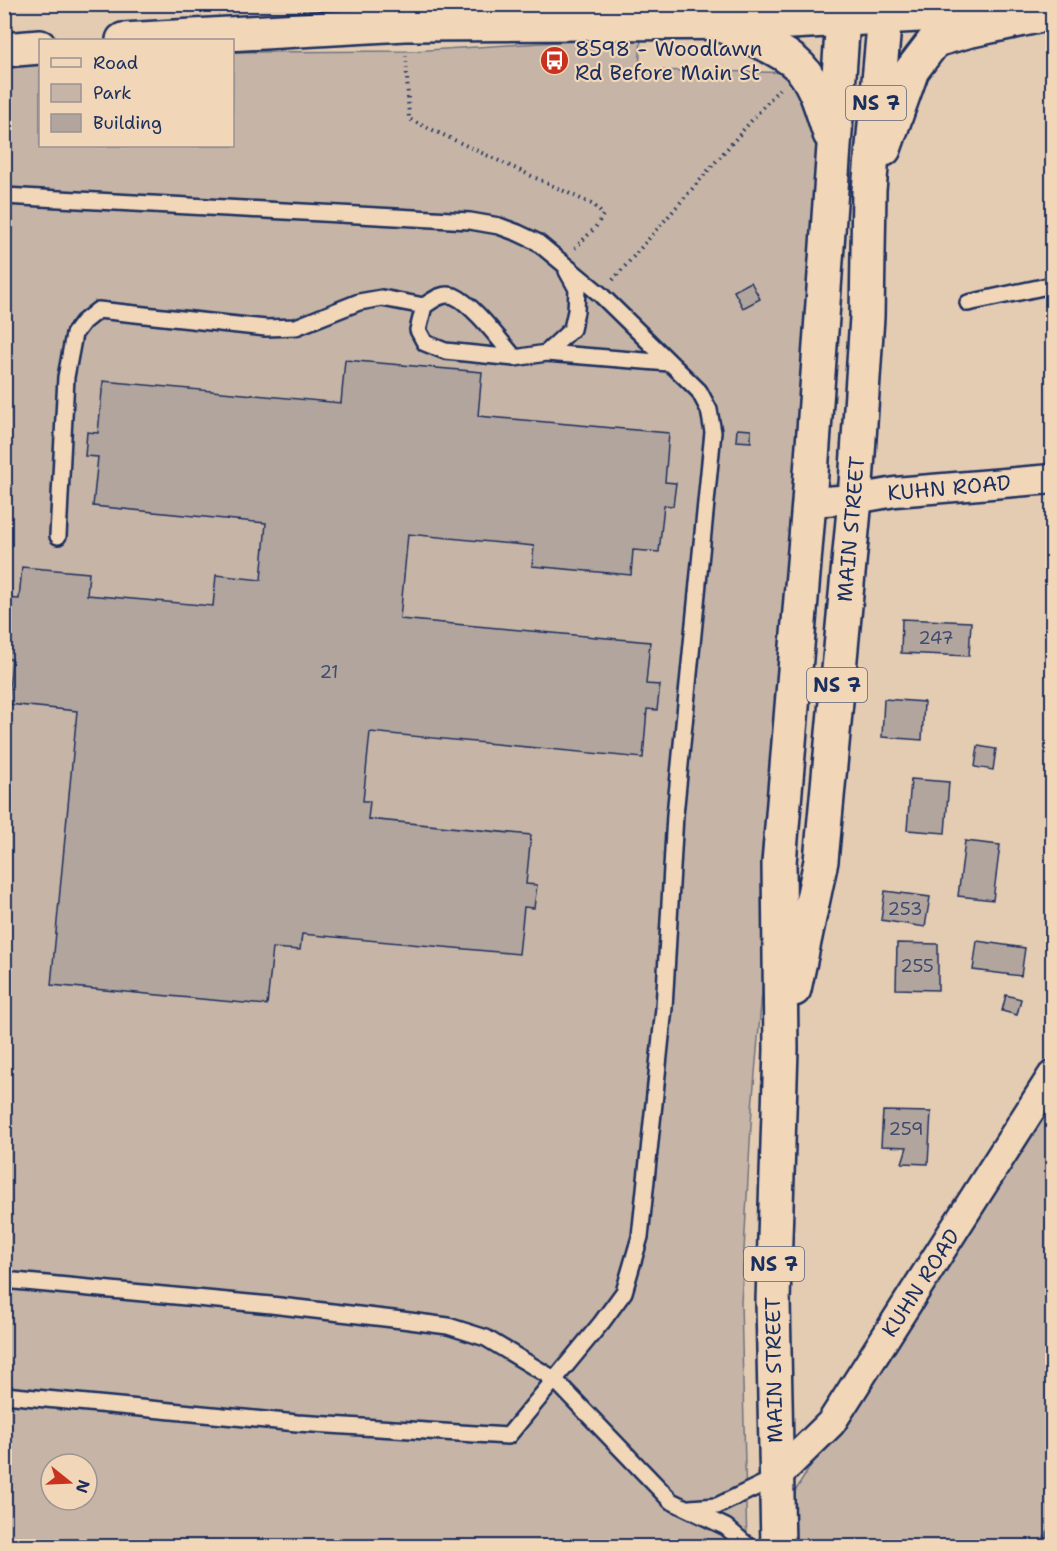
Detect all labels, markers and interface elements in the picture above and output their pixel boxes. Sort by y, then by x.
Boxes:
place label: 8598 - Woodlawn Rd Before Main St [575,35,762,87]
legend [39,39,234,147]
bus stop icon: 8598 - Woodlawn Rd Before Main St [538,45,570,77]
text: Road [93,51,138,75]
text: Park [93,81,132,105]
road number: NS 7 [846,86,906,120]
text: Building [93,111,162,135]
street label: MAIN STREET [831,455,871,603]
street label: KUHN ROAD [886,469,1012,507]
house number: 247 [918,626,954,650]
house number: 21 [319,660,339,684]
road number: NS 7 [807,668,867,702]
house number: 253 [887,897,923,921]
house number: 255 [900,954,934,978]
house number: 259 [888,1117,924,1141]
street label: KUHN ROAD [876,1223,966,1343]
road number: NS 7 [744,1247,804,1281]
street label: MAIN STREET [759,1297,789,1443]
north arrow [39,1452,99,1512]
text: N [71,1477,95,1496]

